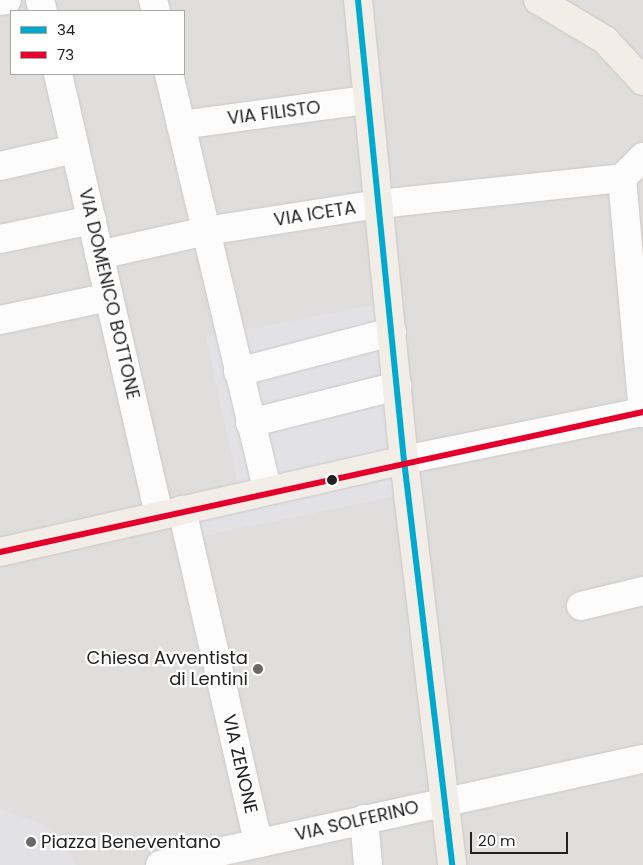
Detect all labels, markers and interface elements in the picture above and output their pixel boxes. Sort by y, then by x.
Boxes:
legend [10,10,185,75]
text: 34 [57,19,75,40]
text: 73 [57,44,74,65]
street label: VIA FILISTO [226,97,322,129]
street label: VIA DOMENICO BOTTONE [74,186,144,402]
street label: VIA ICETA [272,197,358,231]
unlabelled marker [327,475,337,485]
place label: Chiesa Avventista di Lentini [87,648,248,691]
marker: Chiesa Avventista di Lentini [252,663,264,675]
street label: VIA ZENONE [218,712,262,816]
street label: VIA SOLFERINO [293,796,421,846]
scale bar [473,822,570,854]
text: 20 m [478,830,516,851]
place label: Piazza Beneventano [41,831,221,853]
marker: Piazza Beneventano [25,836,37,848]

